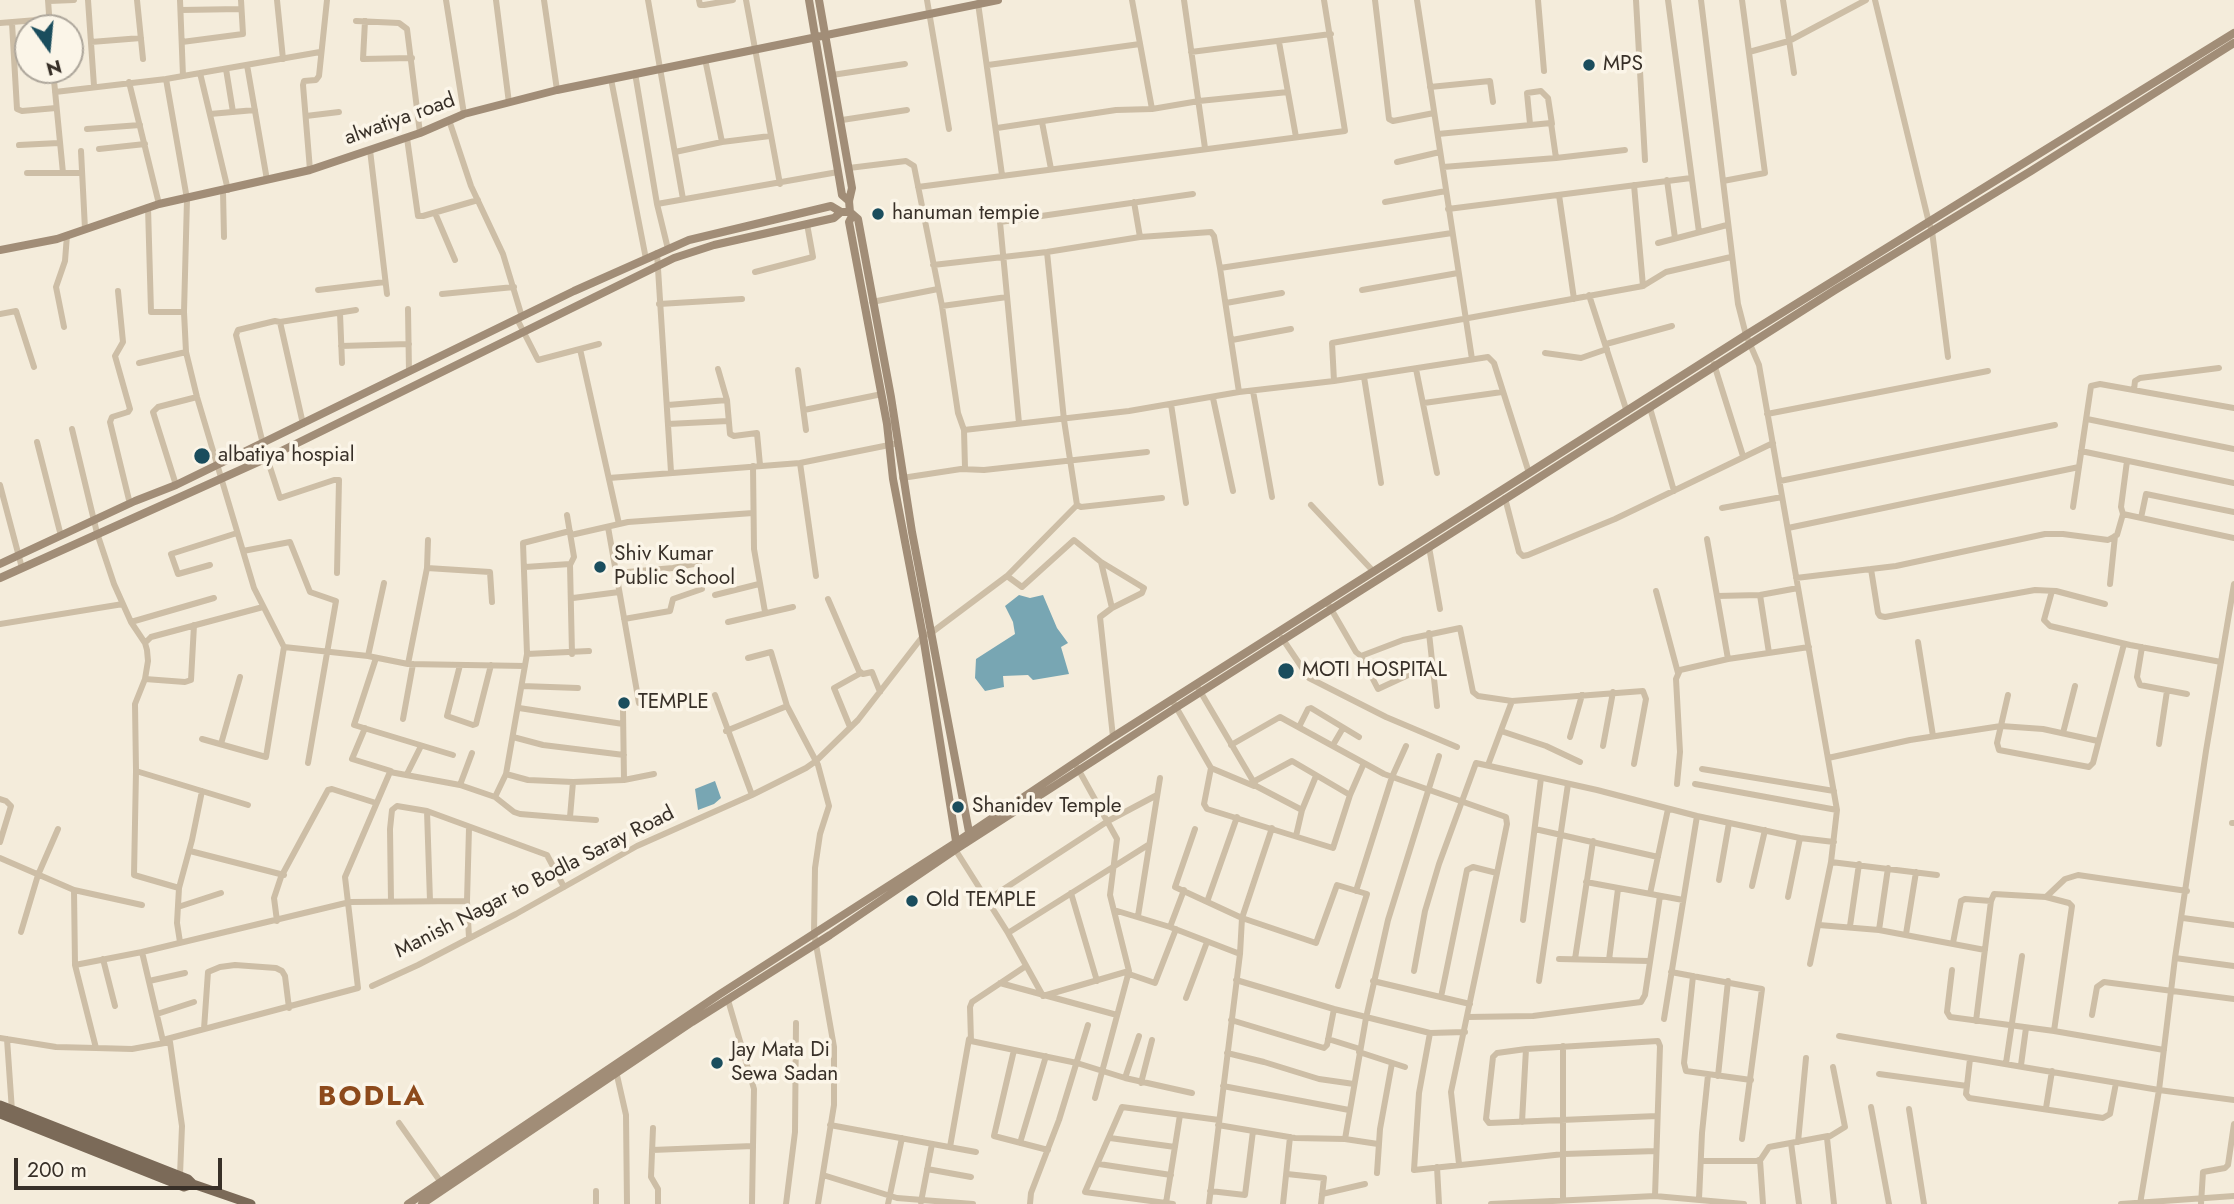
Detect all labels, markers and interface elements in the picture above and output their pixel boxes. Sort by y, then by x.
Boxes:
north arrow [14,14,84,84]
place label: MPS [1603,52,1643,78]
text: N [43,53,65,83]
marker: MPS [1581,57,1597,73]
street label: alwatiya road [341,88,459,152]
place label: hanuman tempie [892,201,1039,227]
marker: hanuman tempie [870,206,886,222]
place label: albatiya hospial [218,443,354,469]
marker: albatiya hospial [192,446,212,466]
place label: Shiv Kumar Public School [614,542,735,592]
marker: Shiv Kumar Public School [592,559,608,575]
place label: MOTI HOSPITAL [1302,658,1447,684]
marker: MOTI HOSPITAL [1276,661,1296,681]
place label: TEMPLE [638,690,709,716]
marker: TEMPLE [616,695,632,711]
place label: Shanidev Temple [972,794,1122,820]
marker: Shanidev Temple [950,799,966,815]
street label: Manish Nagar to Bodla Saray Road [391,801,679,965]
place label: Old TEMPLE [926,888,1037,914]
marker: Old TEMPLE [904,893,920,909]
place label: Jay Mata Di Sewa Sadan [731,1038,838,1088]
marker: Jay Mata Di Sewa Sadan [709,1055,725,1071]
district label: BODLA [318,1081,426,1115]
scale bar [18,1144,226,1188]
text: 200 m [27,1155,87,1185]

